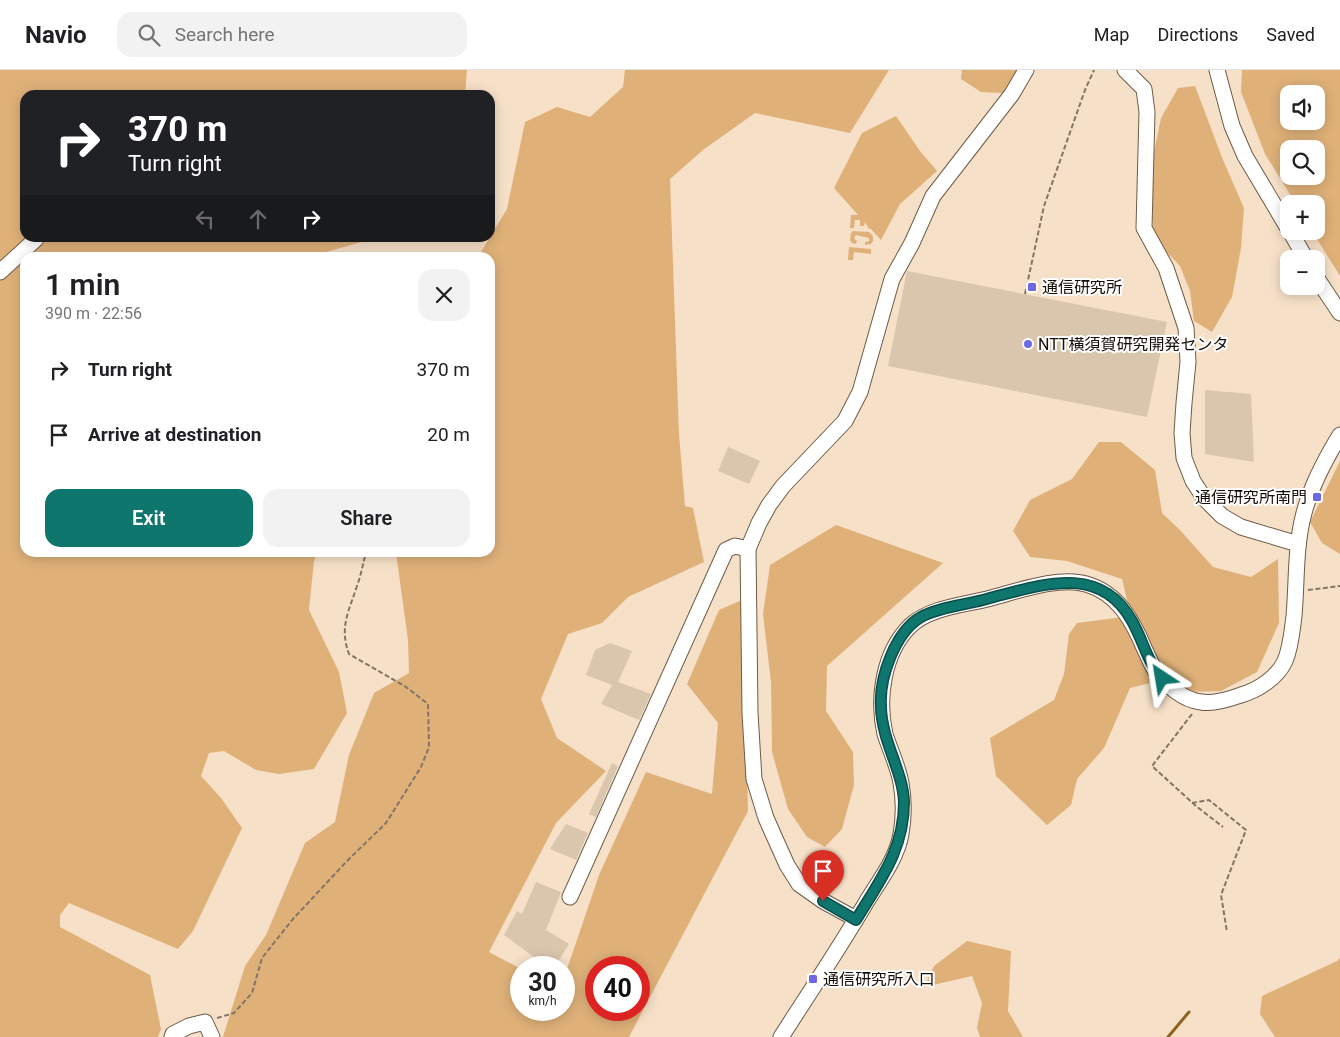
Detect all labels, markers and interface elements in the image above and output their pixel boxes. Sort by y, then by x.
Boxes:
search box [117,12,467,57]
text: Navio [25,21,87,49]
icon: search [135,21,163,49]
text: Search here [175,23,275,46]
text: Map [1094,24,1129,45]
text: Directions [1157,24,1238,45]
text: Saved [1266,24,1315,45]
map controls [1280,85,1325,295]
button: sound [1280,85,1325,130]
text: 370 m [128,109,227,150]
icon: right [45,110,110,175]
button: search [1280,140,1325,185]
text: Turn right [128,151,222,176]
button: + [1280,195,1325,240]
icon: left [191,205,219,233]
icon: ahead [244,205,272,233]
icon: right [297,205,325,233]
button: − [1280,250,1325,295]
text: 1 min [45,267,120,302]
button: close [418,269,470,321]
place label: 通信研究所 [1042,278,1122,297]
marker: 通信研究所 [1026,281,1038,293]
text: 390 m · 22:56 [45,304,142,323]
place label: NTT横須賀研究開発センタ [1038,335,1228,354]
marker: NTT横須賀研究開発センタ [1022,338,1034,350]
icon: right [45,356,73,384]
text: Turn right [88,358,172,381]
text: 370 m [417,358,470,381]
icon: arrive [45,421,73,449]
text: Arrive at destination [88,423,261,446]
text: 20 m [427,423,470,446]
place label: 通信研究所南門 [1195,488,1307,507]
button: Exit [45,489,253,547]
button: Share [263,489,470,547]
marker: 通信研究所南門 [1311,491,1323,503]
position arrow [1135,651,1187,703]
pin [802,850,844,901]
icon: arrive [809,857,837,885]
speed limit sign: 40 [585,956,650,1021]
text: 30 [528,968,557,997]
place label: 通信研究所入口 [823,970,935,989]
marker: 通信研究所入口 [807,973,819,985]
text: km/h [528,994,557,1008]

